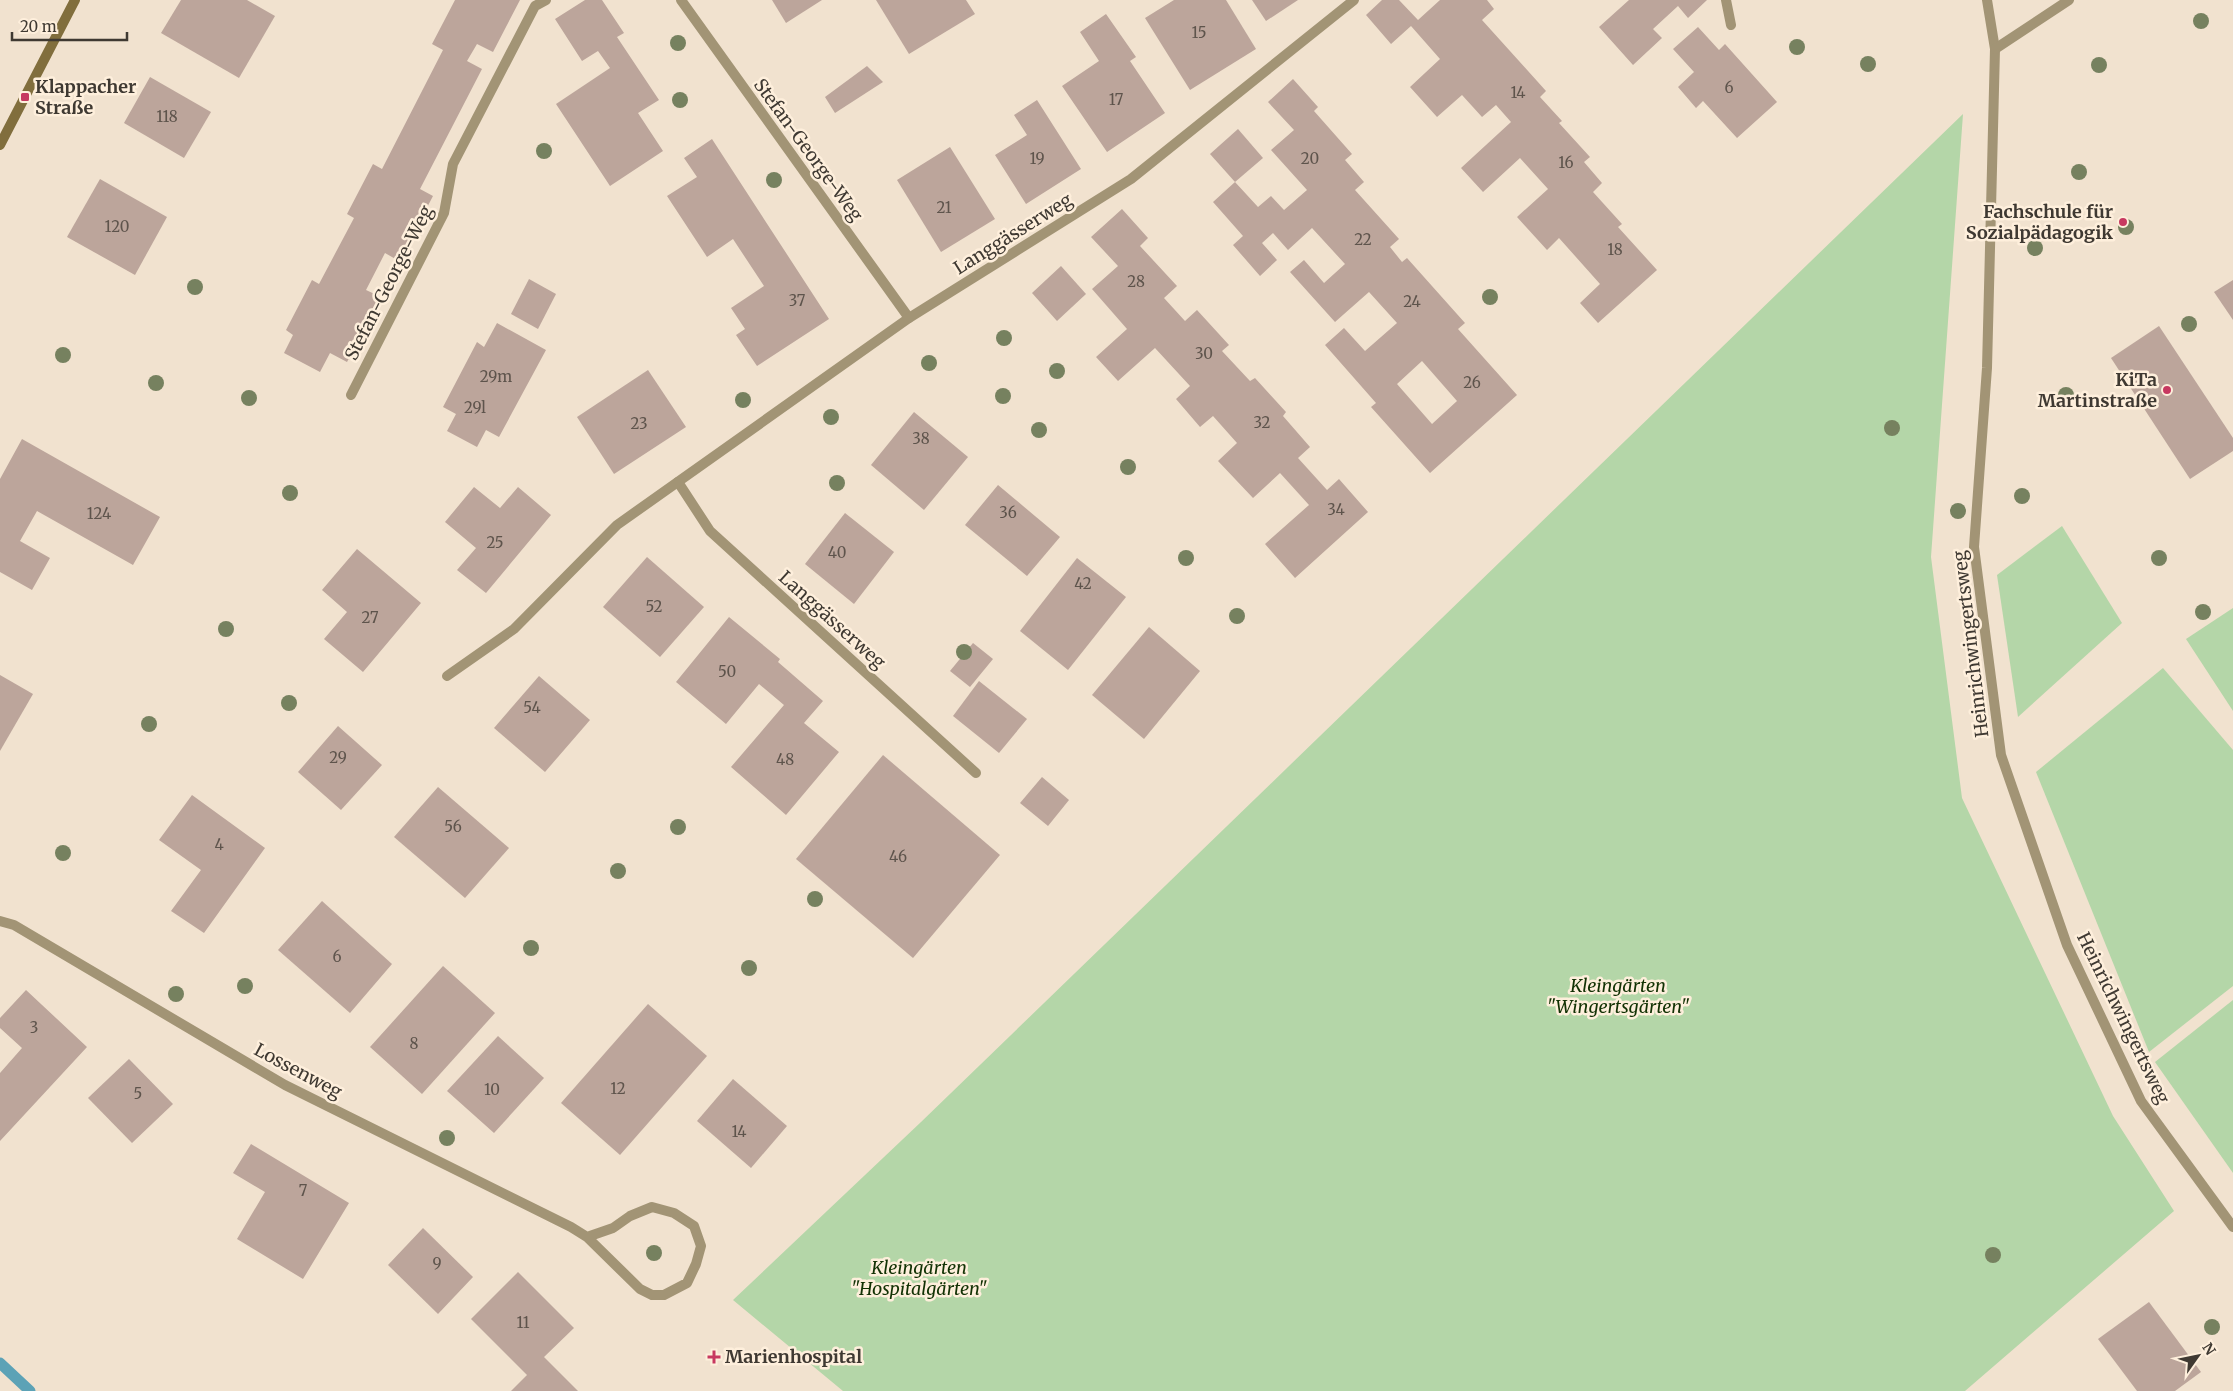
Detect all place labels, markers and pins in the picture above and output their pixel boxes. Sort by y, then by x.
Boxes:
place label: Klappacher Straße [35,75,136,119]
marker: Klappacher Straße [19,91,31,103]
place label: Fachschule für Sozialpädagogik [1966,200,2113,244]
marker: Fachschule für Sozialpädagogik [2117,216,2129,228]
place label: KiTa Martinstraße [2038,368,2157,412]
marker: KiTa Martinstraße [2161,384,2173,396]
place label: Marienhospital [725,1345,862,1368]
marker: Marienhospital [707,1350,721,1364]

